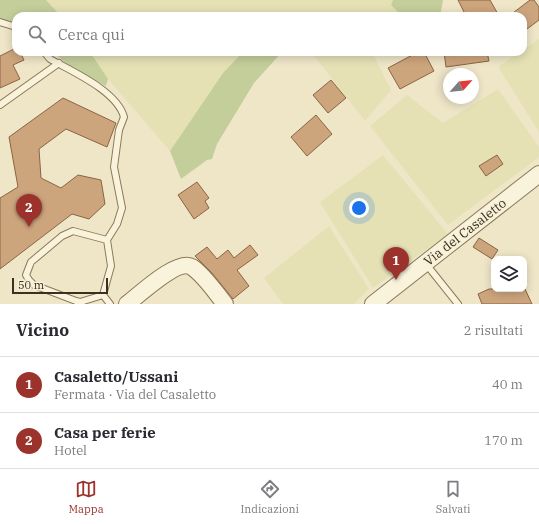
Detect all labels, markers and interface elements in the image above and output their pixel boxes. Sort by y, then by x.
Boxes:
search box [12,12,527,56]
icon: search [26,23,48,45]
text: Cerca qui [58,25,125,44]
north arrow [443,68,479,104]
pin: 2 [16,194,42,227]
street label: Via del Casaletto [420,194,510,270]
your location [349,198,369,218]
pin: 1 [383,247,409,280]
map controls [491,256,527,292]
button: layers [491,256,527,292]
scale bar [12,276,108,295]
text: 50 m [18,278,44,292]
text: Vicino [16,319,69,341]
text: 2 risultati [464,322,523,339]
text: Casaletto/Ussani [54,367,178,386]
text: 1 [25,376,33,393]
text: 40 m [492,376,523,393]
text: Fermata · Via del Casaletto [54,386,216,403]
text: Casa per ferie [54,423,156,442]
text: 2 [25,432,33,449]
text: 170 m [484,432,523,449]
text: Hotel [54,442,87,459]
tab: Mappa [68,478,104,516]
tab: Indicazioni [241,478,299,516]
tab: Salvati [436,478,471,516]

